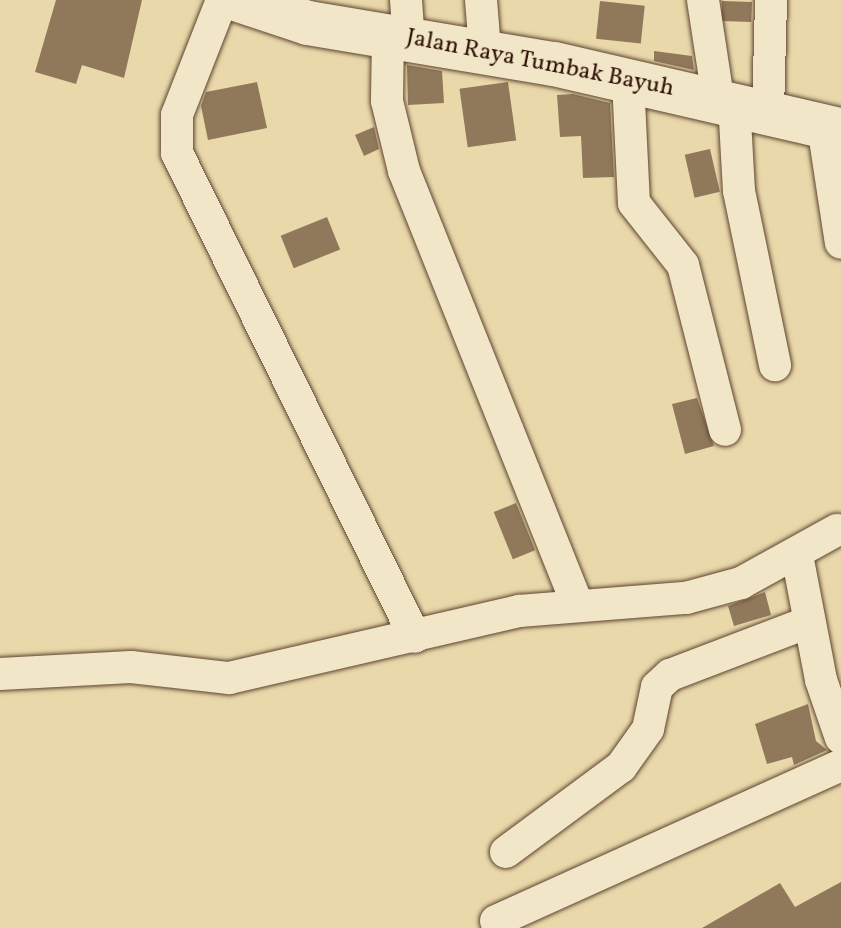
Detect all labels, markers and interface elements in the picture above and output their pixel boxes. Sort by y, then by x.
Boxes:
street label: Jalan Raya Tumbak Bayuh [403,24,677,104]

